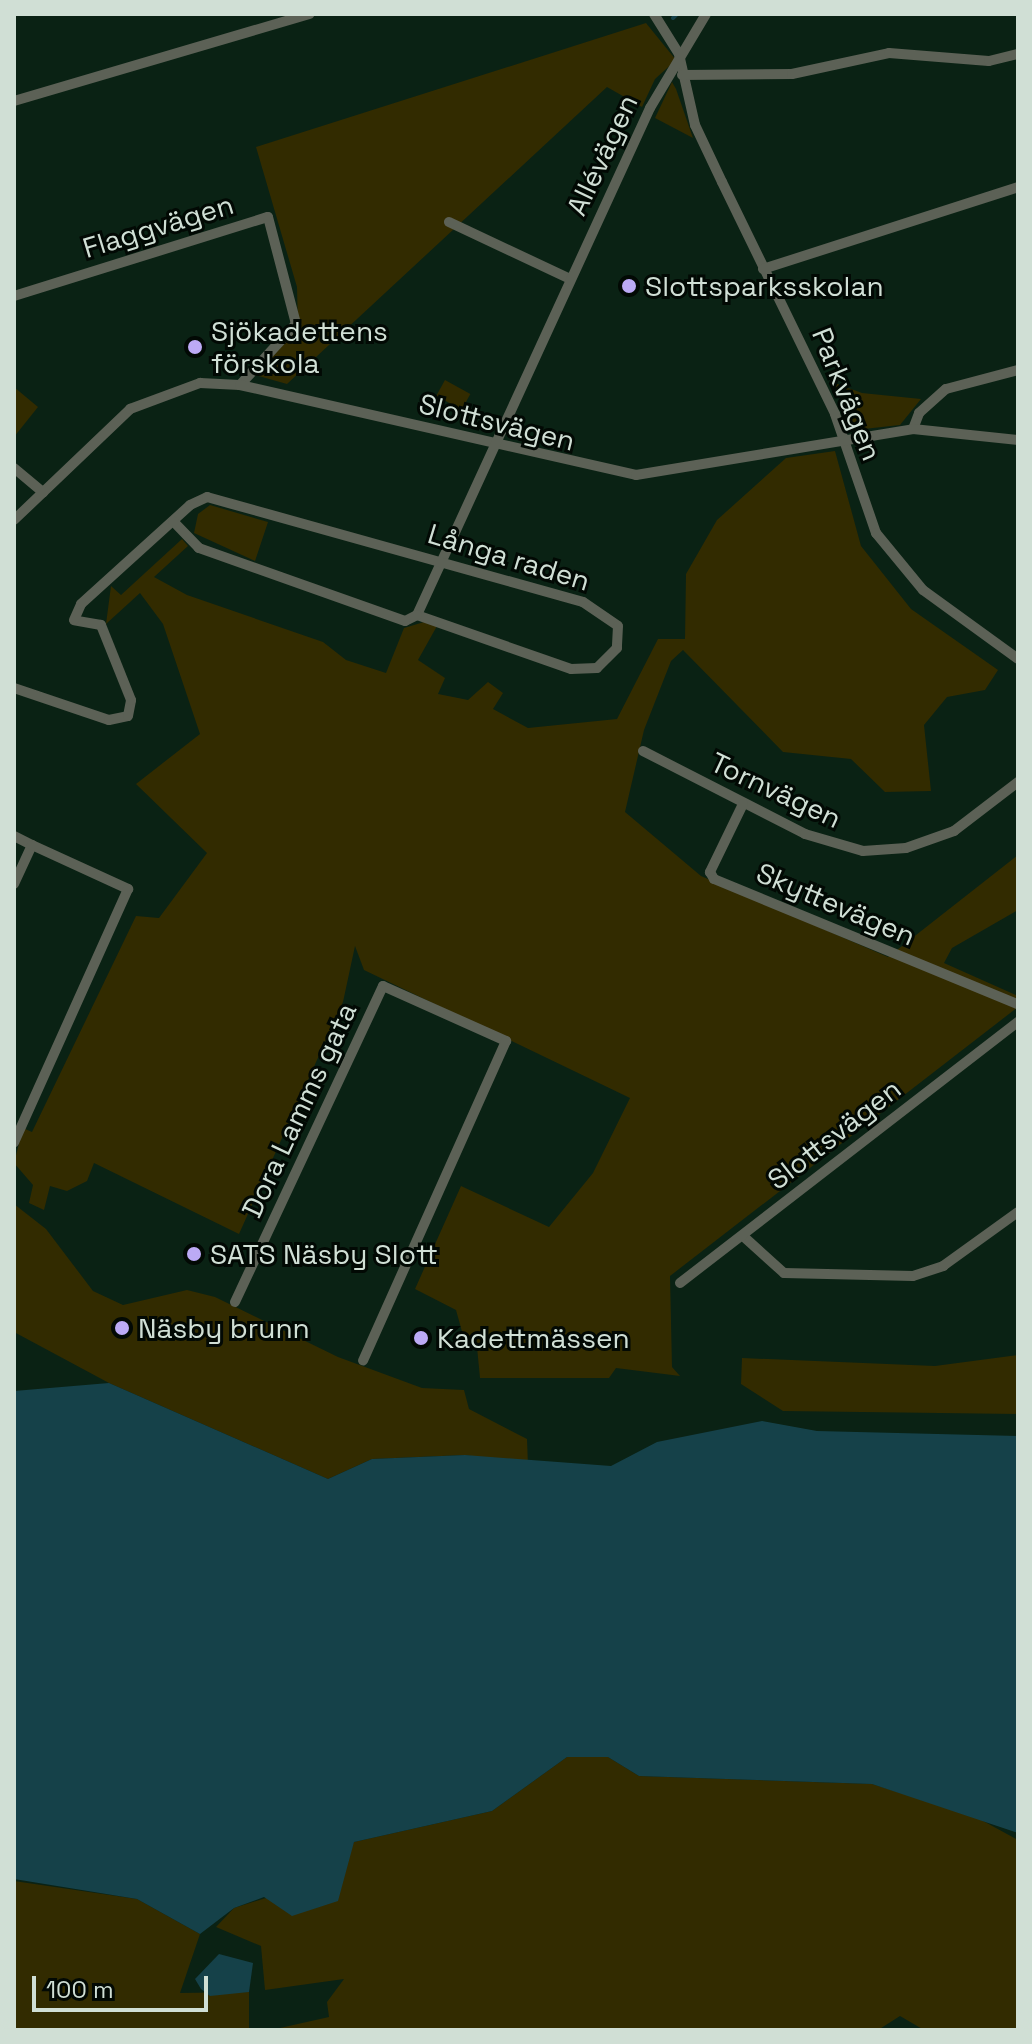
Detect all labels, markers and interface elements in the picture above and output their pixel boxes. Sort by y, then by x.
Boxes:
street label: Allévägen [559,89,645,221]
street label: Flaggvägen [79,187,237,265]
place label: Slottsparksskolan [645,269,884,303]
marker: Slottsparksskolan [620,277,638,295]
place label: Sjökadettens förskola [211,314,388,380]
street label: Parkvägen [805,323,889,465]
marker: Sjökadettens förskola [186,338,204,356]
street label: Slottsvägen [416,386,578,458]
street label: Långa raden [424,516,594,598]
street label: Tornvägen [705,745,847,835]
street label: Skyttevägen [751,855,921,953]
street label: Dora Lamms gata [235,997,363,1223]
street label: Slottsvägen [761,1072,907,1196]
place label: SATS Näsby Slott [210,1237,438,1271]
marker: SATS Näsby Slott [185,1245,203,1263]
place label: Näsby brunn [138,1311,310,1345]
marker: Näsby brunn [113,1319,131,1337]
place label: Kadettmässen [437,1321,630,1355]
marker: Kadettmässen [412,1329,430,1347]
scale bar [36,1960,212,2010]
text: 100 m [46,1974,114,2005]

